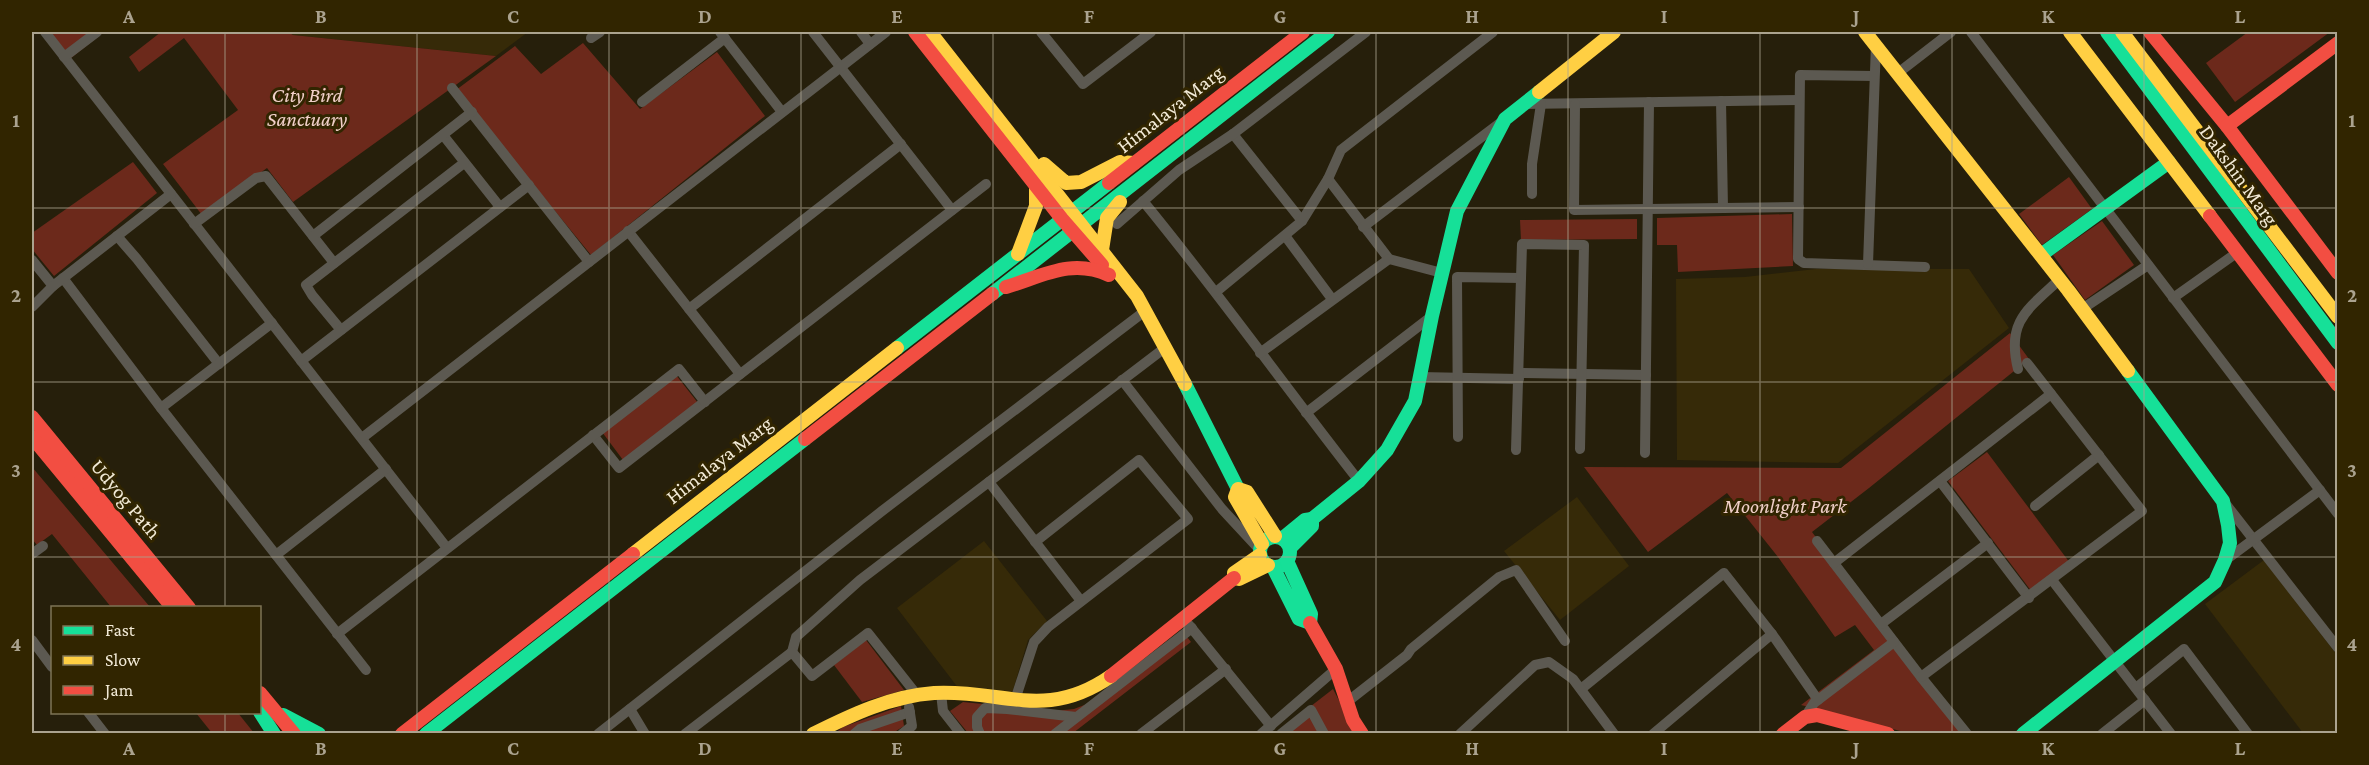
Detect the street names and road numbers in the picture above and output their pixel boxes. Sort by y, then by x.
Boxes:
street label: Himalaya Marg [1112,60,1228,158]
street label: Dakshin Marg [2195,120,2283,230]
street label: Himalaya Marg [661,411,777,509]
street label: Udyog Path [86,454,166,544]

